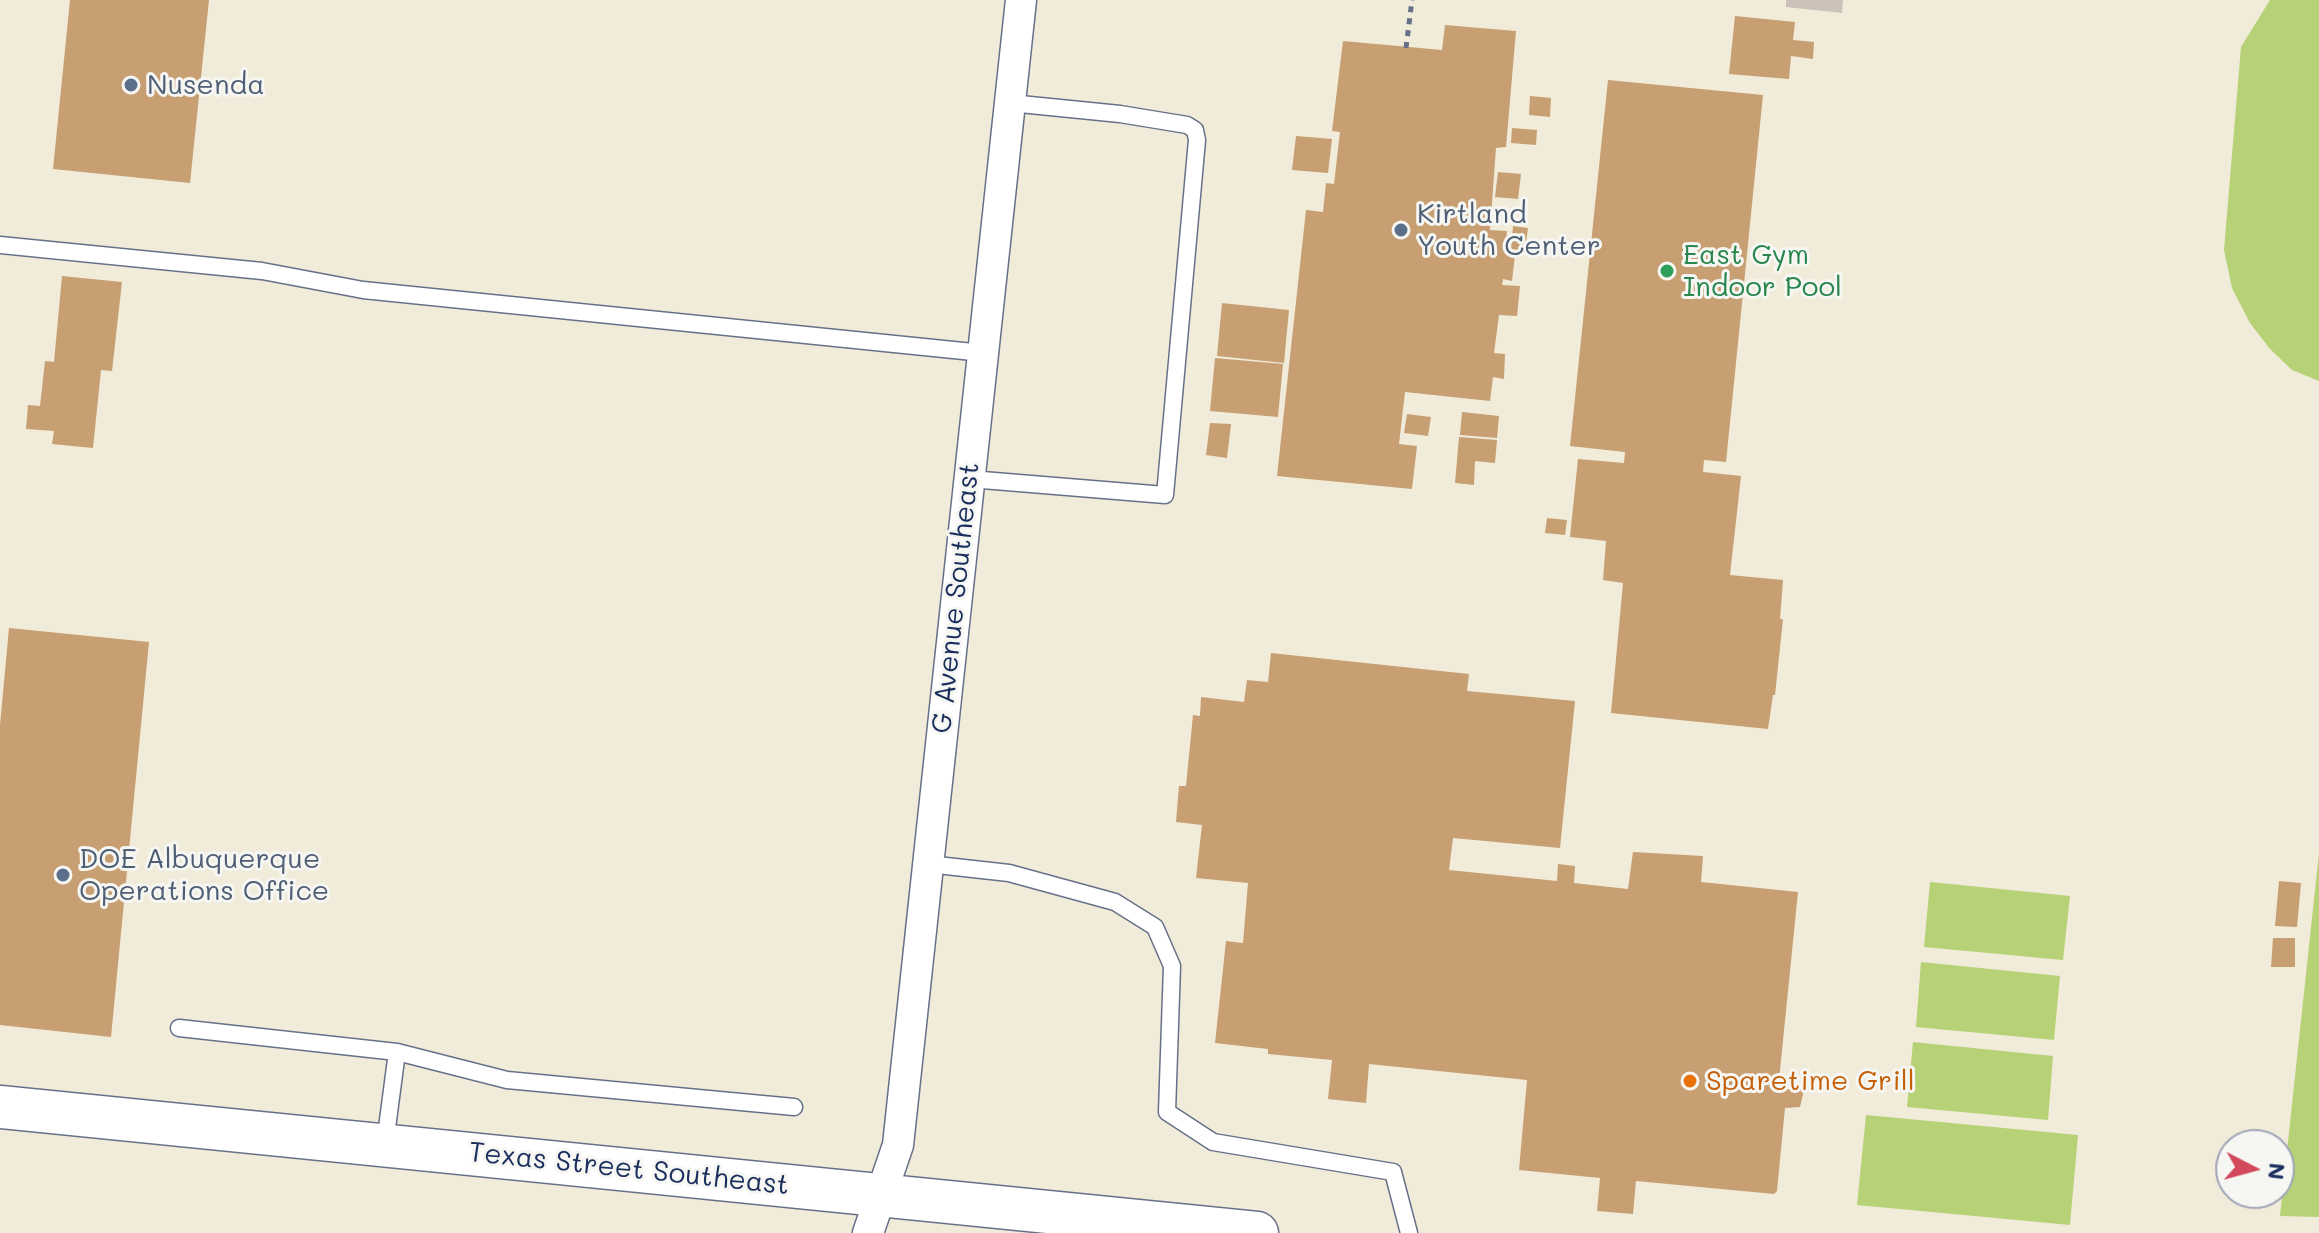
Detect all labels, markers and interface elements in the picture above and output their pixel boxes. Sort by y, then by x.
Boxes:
place label: Nusenda [147,68,265,102]
marker: Nusenda [122,76,140,94]
place label: Kirtland Youth Center [1417,197,1601,263]
marker: Kirtland Youth Center [1392,221,1410,239]
place label: East Gym Indoor Pool [1683,238,1842,304]
marker: East Gym Indoor Pool [1658,262,1676,280]
street label: G Avenue Southeast [925,461,987,735]
place label: DOE Albuquerque Operations Office [79,842,329,908]
marker: DOE Albuquerque Operations Office [54,866,72,884]
place label: Sparetime Grill [1706,1064,1915,1098]
marker: Sparetime Grill [1681,1072,1699,1090]
north arrow [2215,1129,2295,1209]
street label: Texas Street Southeast [467,1135,791,1203]
text: N [2262,1162,2293,1181]

